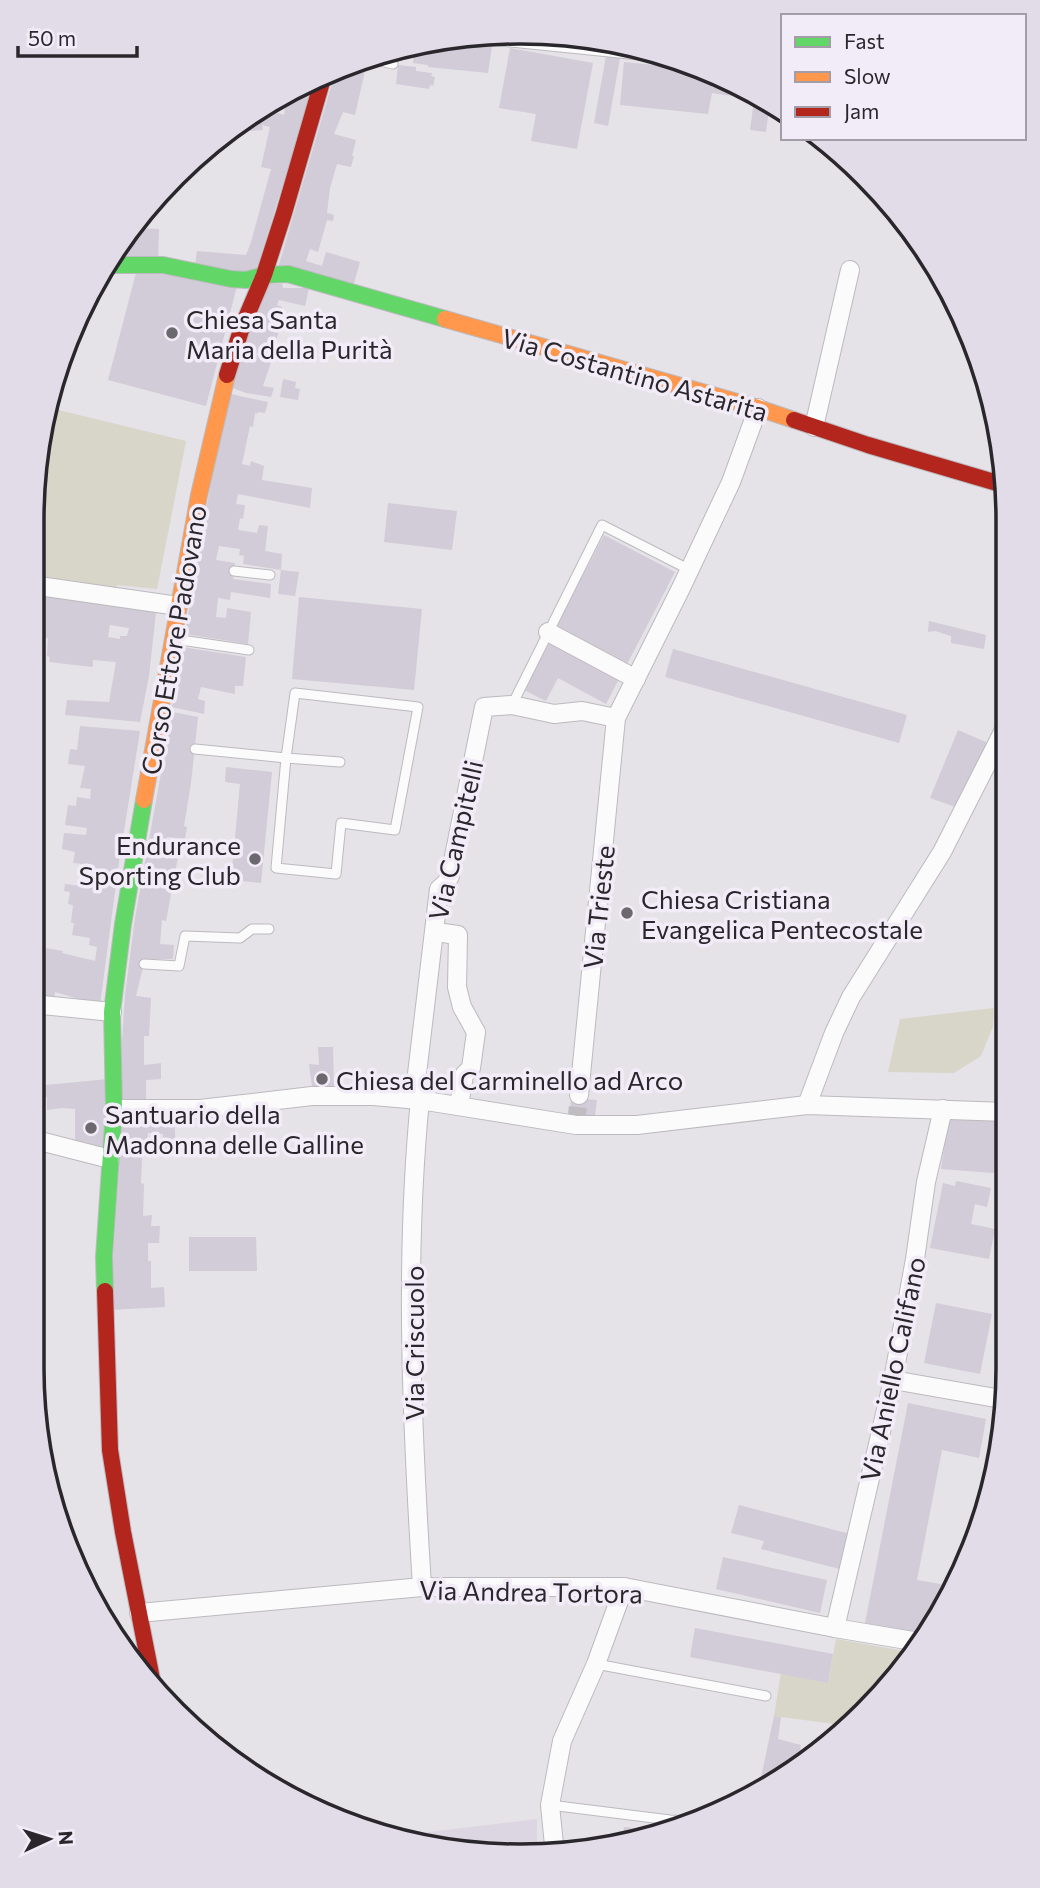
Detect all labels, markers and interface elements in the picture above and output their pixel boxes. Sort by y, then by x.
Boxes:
scale bar [18,14,136,58]
legend [781,14,1026,140]
text: 50 m [28,25,76,50]
text: Fast [844,28,885,53]
text: Slow [844,63,891,88]
text: Jam [844,98,879,123]
place label: Chiesa Santa Maria della Purità [186,303,392,364]
street label: Via Costantino Astarita [498,321,772,427]
marker: Chiesa Santa Maria della Purità [164,325,180,341]
street label: Corso Ettore Padovano [134,503,212,777]
street label: Via Campitelli [422,757,488,923]
place label: Endurance Sporting Club [79,829,241,890]
street label: Via Trieste [576,844,620,970]
marker: Endurance Sporting Club [247,851,263,867]
place label: Chiesa Cristiana Evangelica Pentecostale [641,883,923,944]
marker: Chiesa Cristiana Evangelica Pentecostale [619,905,635,921]
place label: Chiesa del Carminello ad Arco [336,1064,683,1095]
marker: Chiesa del Carminello ad Arco [314,1071,330,1087]
place label: Santuario della Madonna delle Galline [105,1098,364,1159]
marker: Santuario della Madonna delle Galline [83,1120,99,1136]
street label: Via Aniello Califano [853,1254,931,1484]
street label: Via Criscuolo [398,1266,429,1420]
street label: Via Andrea Tortora [419,1574,643,1608]
north arrow [14,1804,84,1874]
text: N [54,1830,78,1846]

